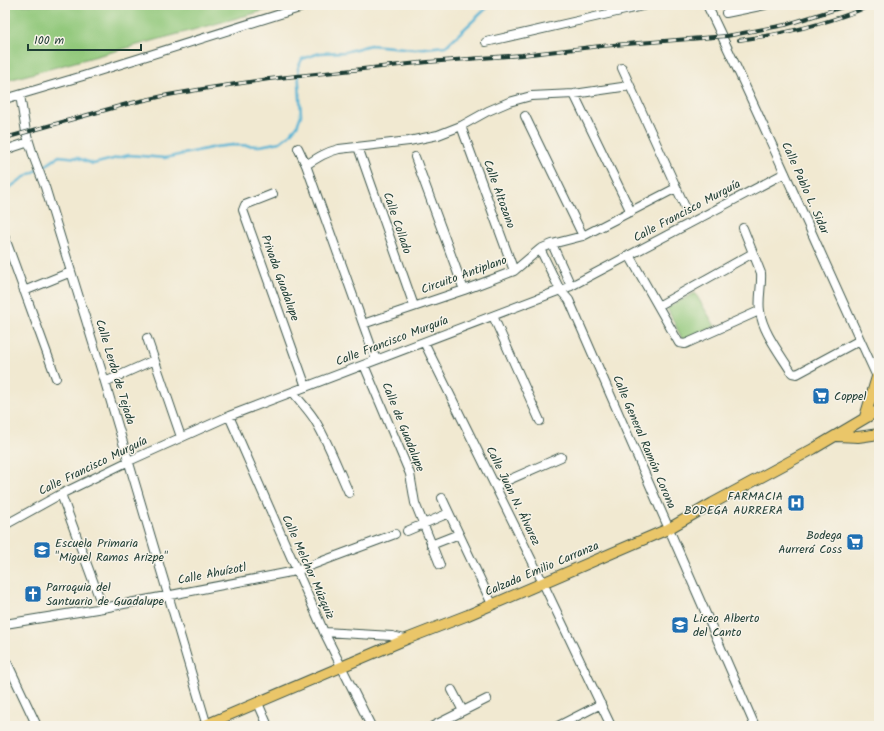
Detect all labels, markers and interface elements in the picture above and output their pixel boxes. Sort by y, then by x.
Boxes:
scale bar [28,26,141,52]
text: 100 m [34,31,65,50]
street label: Calle Pablo L. Sidar [776,139,834,238]
street label: Calle Altozano [478,157,520,231]
street label: Calle Francisco Murguía [630,174,744,247]
street label: Calle Collado [378,189,416,257]
street label: Privada Guadalupe [256,232,305,324]
street label: Circuito Antiplano [418,251,510,299]
street label: Calle Francisco Murguía [333,311,451,371]
street label: Calle Lerdo de Tejada [90,317,140,427]
street label: Calle General Ramón Corona [607,372,681,512]
street label: Calle de Guadalupe [376,379,430,475]
supermarket icon: Coppel [811,386,831,406]
place label: Coppel [834,387,866,406]
street label: Calle Francisco Murguía [35,431,151,501]
street label: Calle Juan N. Álvarez [481,443,545,549]
place label: FARMACIA BODEGA AURRERA [684,487,783,520]
hospital icon: FARMACIA BODEGA AURRERA [786,493,806,513]
street label: Calle Melchor Múzquiz [276,512,340,622]
place label: Bodega Aurrerá Coss [778,526,842,559]
supermarket icon: Bodega Aurrerá Coss [845,532,865,552]
place label: Escuela Primaria "Miguel Ramos Arizpe" [55,534,168,567]
street label: Calzada Emilio Carranza [482,536,602,602]
school or university icon: Escuela Primaria "Miguel Ramos Arizpe" [32,540,52,560]
street label: Calle Ahuízotl [176,558,248,590]
place label: Parroquia del Santuario de Guadalupe [46,578,165,611]
church icon: Parroquia del Santuario de Guadalupe [23,584,43,604]
place label: Liceo Alberto del Canto [693,609,759,642]
school or university icon: Liceo Alberto del Canto [670,615,690,635]

